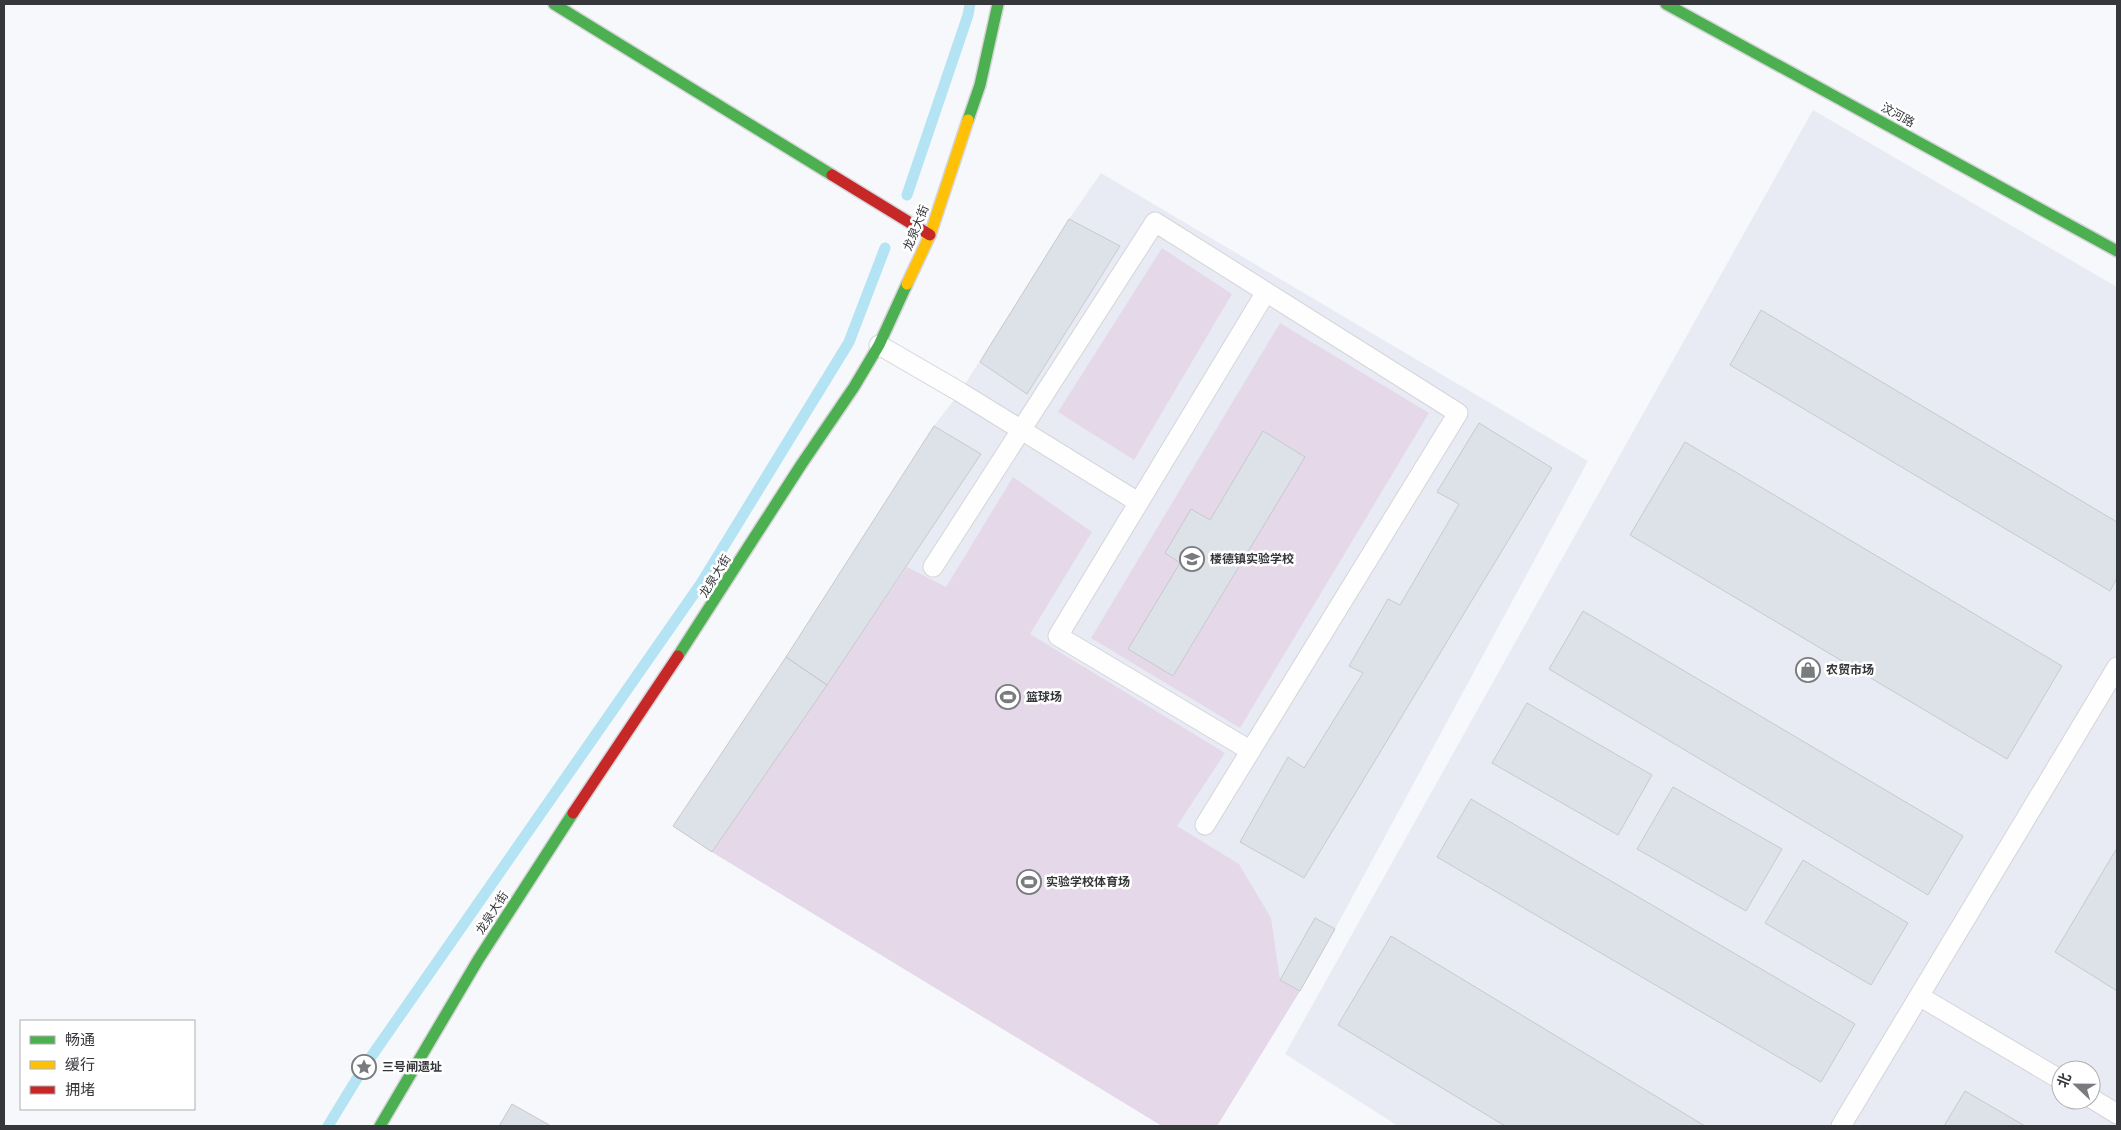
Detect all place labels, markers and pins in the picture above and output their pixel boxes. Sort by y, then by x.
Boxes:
school or university icon: 楼德镇实验学校 [1179,546,1205,572]
place label: 楼德镇实验学校 [1210,551,1294,565]
shop icon: 农贸市场 [1795,657,1821,683]
place label: 农贸市场 [1826,662,1874,676]
sports icon: 篮球场 [995,684,1021,710]
place label: 篮球场 [1026,689,1062,703]
sports icon: 实验学校体育场 [1016,869,1042,895]
place label: 实验学校体育场 [1046,874,1130,888]
place icon: 三号闸遗址 [351,1054,377,1080]
place label: 三号闸遗址 [382,1059,442,1073]

